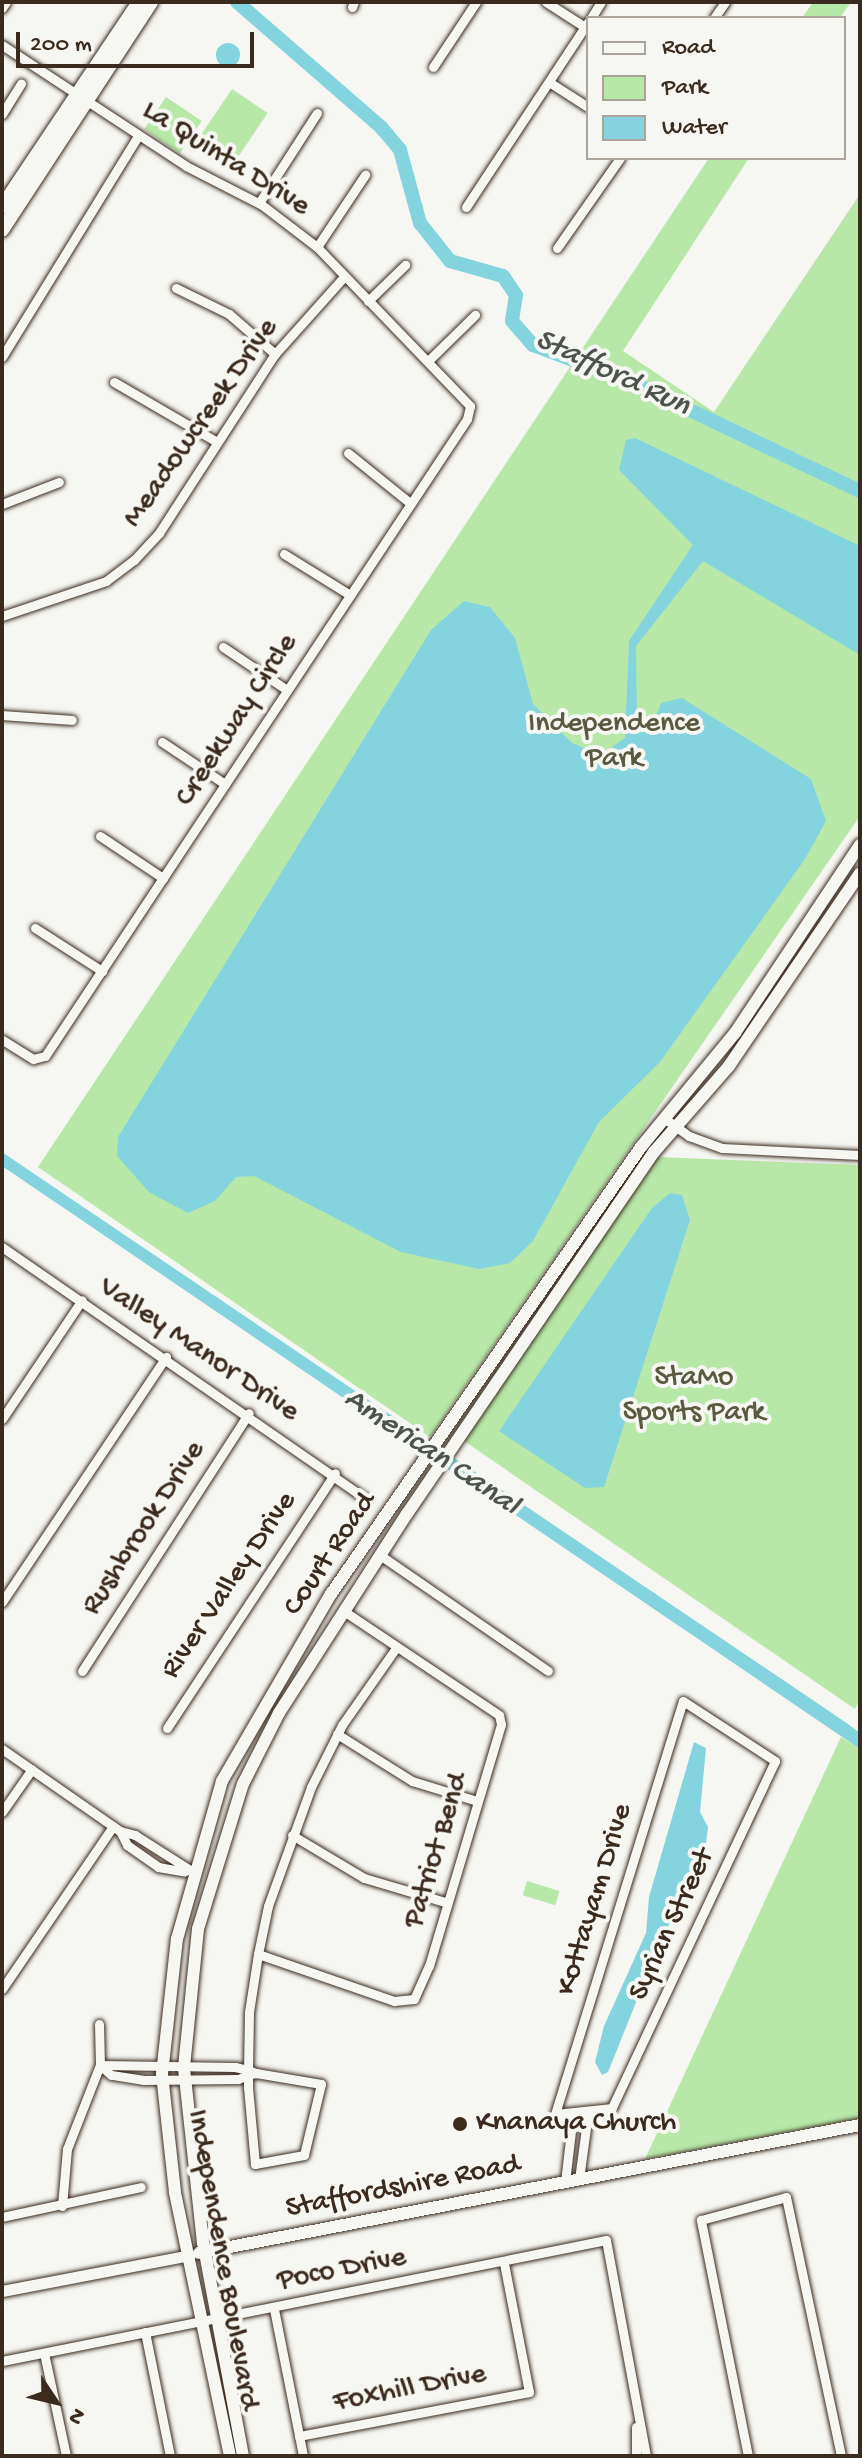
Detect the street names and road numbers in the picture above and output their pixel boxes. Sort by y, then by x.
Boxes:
street label: La Quinta Drive [134,94,316,226]
street label: Meadowcreek Drive [116,313,288,535]
street label: Creekway Circle [169,628,307,814]
street label: Valley Manor Drive [91,1271,305,1431]
street label: Rushbrook Drive [75,1435,215,1623]
street label: River Valley Drive [154,1486,306,1686]
street label: Court Road [277,1486,385,1624]
street label: Patriot Bend [397,1769,479,1933]
street label: Kottayam Drive [550,1800,642,2000]
street label: Syrian Street [622,1843,724,2007]
street label: Independence Boulevard [177,2107,265,2413]
street label: Staffordshire Road [283,2148,523,2228]
street label: Poco Drive [275,2241,409,2301]
street label: Foxhill Drive [330,2358,490,2422]

